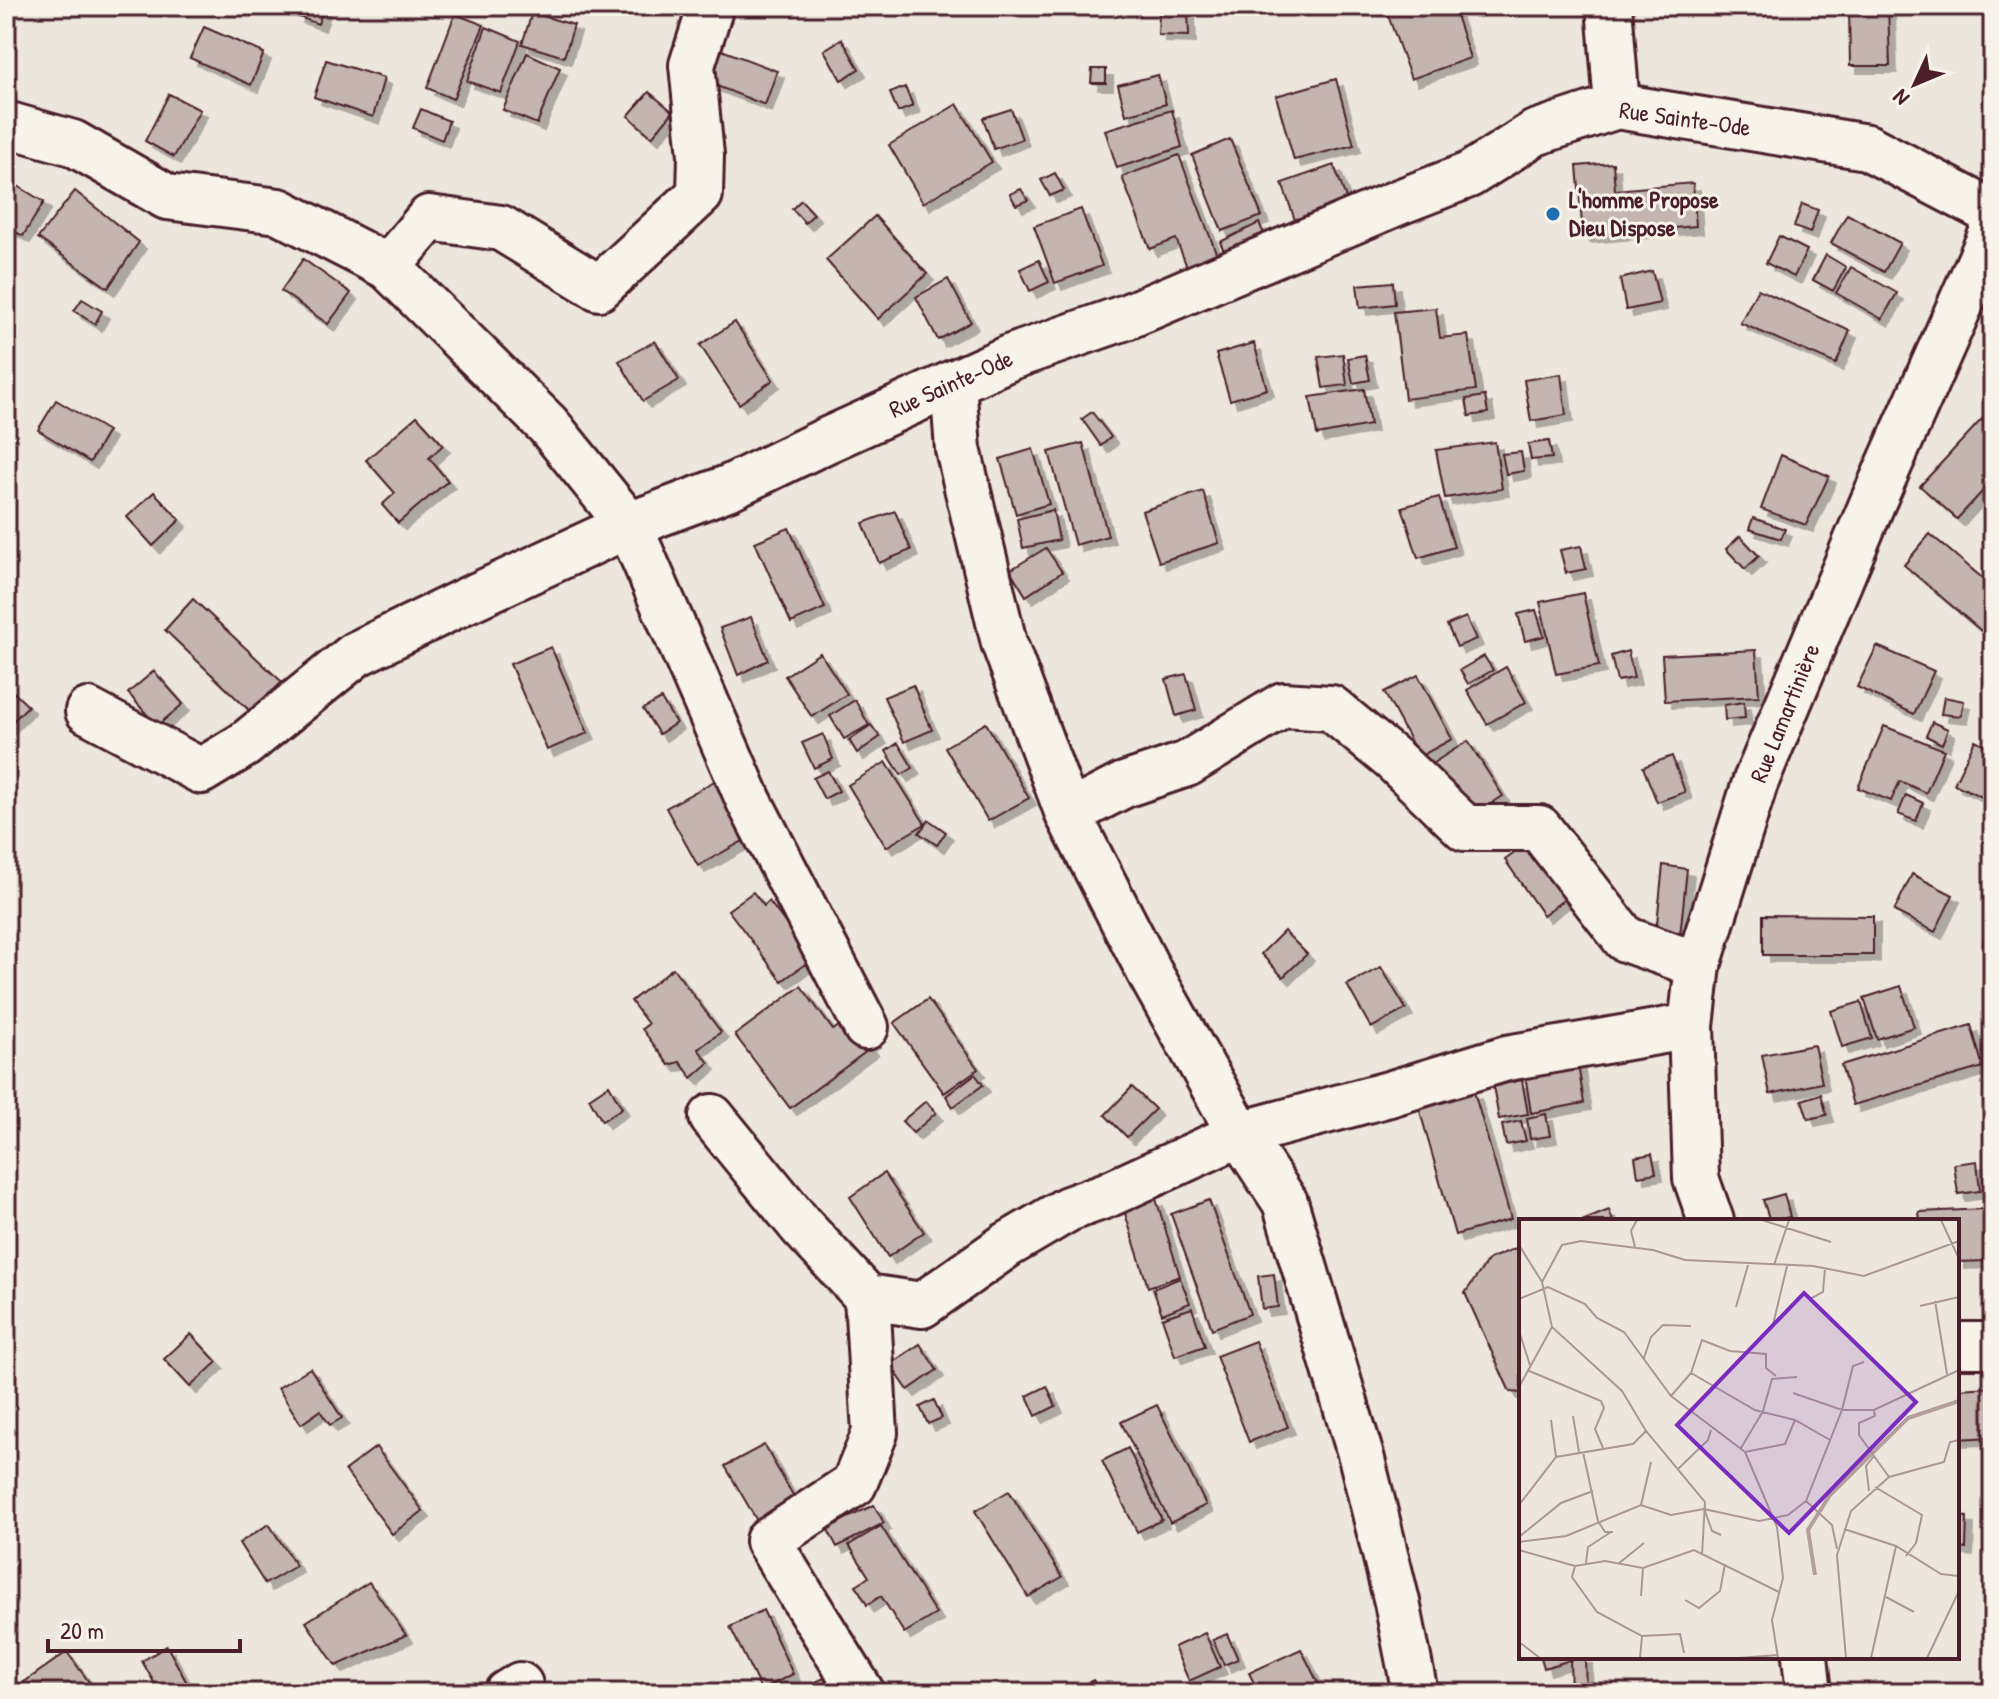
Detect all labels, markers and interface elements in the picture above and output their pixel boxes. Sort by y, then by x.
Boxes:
north arrow [1875,44,1955,124]
text: N [1886,83,1915,113]
street label: Rue Sainte-Ode [1618,93,1753,143]
place label: L'homme Propose Dieu Dispose [1569,183,1719,244]
marker: L'homme Propose Dieu Dispose [1544,205,1562,223]
street label: Rue Sainte-Ode [884,341,1018,425]
street label: Rue Lamartinière [1742,638,1827,787]
inset map [1519,1219,1959,1659]
scale bar [48,1603,240,1653]
text: 20 m [60,1614,104,1646]

